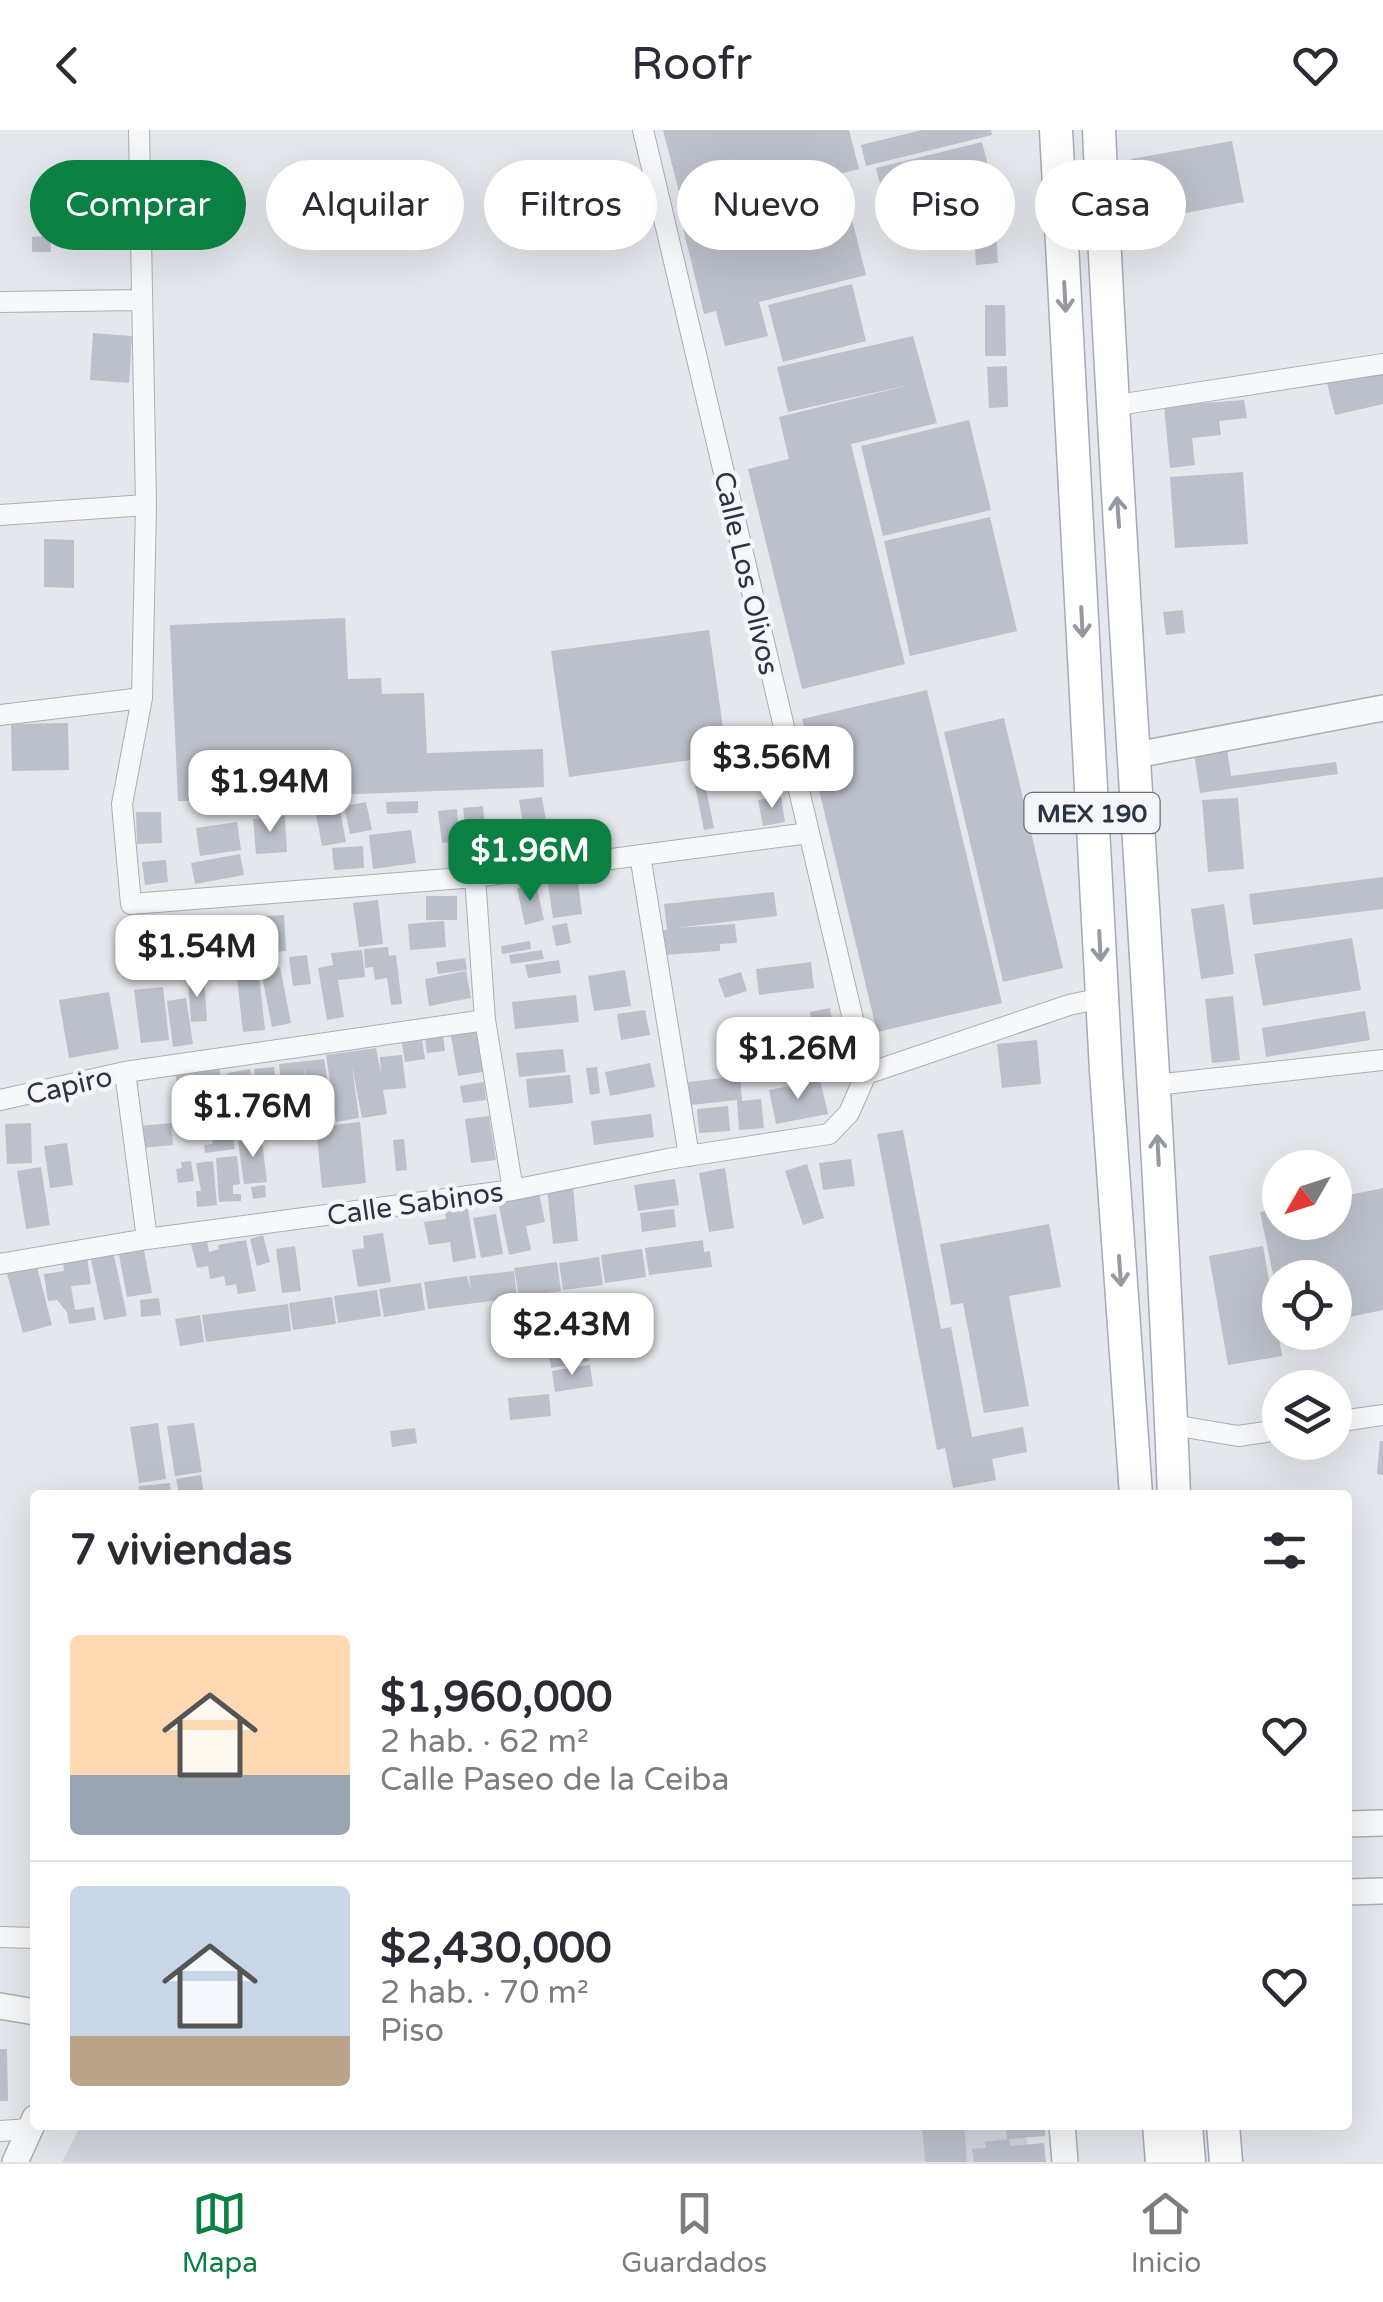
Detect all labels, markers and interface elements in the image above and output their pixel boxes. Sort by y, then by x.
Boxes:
icon: back [40,38,95,93]
text: Roofr [631,38,752,92]
icon: heart [1288,38,1343,93]
chip: Comprar [30,160,246,250]
chip: Alquilar [266,160,464,250]
chip: Filtros [484,160,657,250]
chip: Nuevo [677,160,855,250]
chip: Piso [875,160,1015,250]
chip: Casa [1035,160,1186,250]
one-way arrow [1056,281,1075,313]
street label: Calle Los Olivos [706,468,786,678]
one-way arrow [1109,496,1128,528]
one-way arrow [1073,605,1092,637]
pin: $3.56M [691,726,853,811]
text: $3.56M [712,739,832,777]
pin: $1.94M [189,750,351,835]
text: $1.94M [210,763,330,801]
road number: MEX 190 [1024,793,1160,833]
pin: $1.96M [449,819,611,904]
text: $1.96M [470,832,590,870]
pin: $1.54M [116,915,278,1000]
text: $1.54M [137,928,257,966]
one-way arrow [1091,930,1110,962]
pin: $1.26M [717,1017,879,1102]
text: $1.26M [738,1030,858,1068]
street label: Capiro [23,1060,116,1112]
pin: $1.76M [172,1075,334,1160]
text: $1.76M [194,1088,312,1126]
one-way arrow [1148,1135,1167,1167]
north arrow [1262,1150,1352,1240]
map controls [1262,1150,1352,1460]
street label: Calle Sabinos [325,1175,505,1233]
one-way arrow [1111,1254,1130,1286]
button: locate [1262,1260,1352,1350]
pin: $2.43M [491,1293,653,1378]
text: $2.43M [513,1306,631,1344]
button: layers [1262,1370,1352,1460]
icon: filters [1257,1523,1312,1578]
text: 7 viviendas [70,1525,292,1576]
text: $1,960,000 [380,1672,612,1723]
icon: home [150,1675,270,1795]
icon: heart [1257,1708,1312,1763]
text: 2 hab. · 62 m² [380,1723,589,1761]
text: Calle Paseo de la Ceiba [380,1761,729,1799]
text: $2,430,000 [380,1923,612,1974]
icon: home [150,1926,270,2046]
icon: heart [1257,1959,1312,2014]
text: 2 hab. · 70 m² [380,1974,589,2012]
text: Piso [380,2012,444,2050]
tab: Mapa [182,2186,258,2280]
tab: Guardados [621,2186,767,2280]
tab: Inicio [1131,2186,1201,2280]

